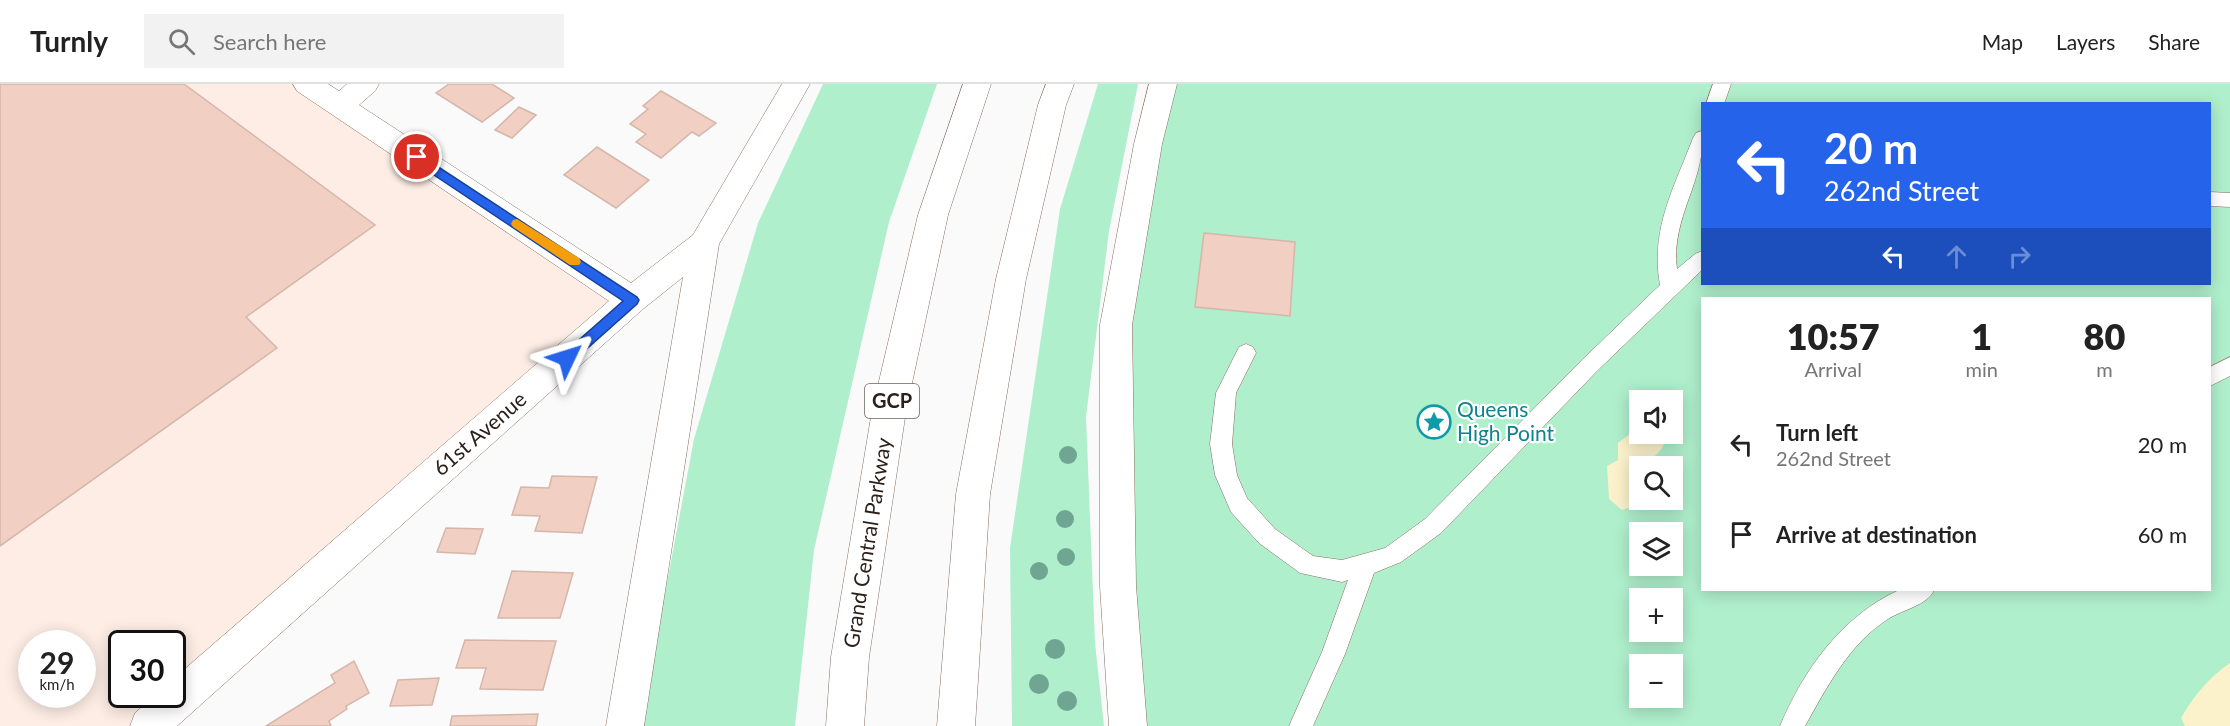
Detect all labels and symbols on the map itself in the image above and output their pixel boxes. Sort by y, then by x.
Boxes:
pin [391,131,442,182]
position arrow [535,326,599,390]
road number: GCP [865,384,919,418]
street label: 61st Avenue [427,386,531,480]
place label: Queens High Point [1457,396,1555,445]
place icon: Queens High Point [1416,404,1452,440]
street label: Grand Central Parkway [838,436,896,650]
speed limit sign: 30 [108,630,186,708]

